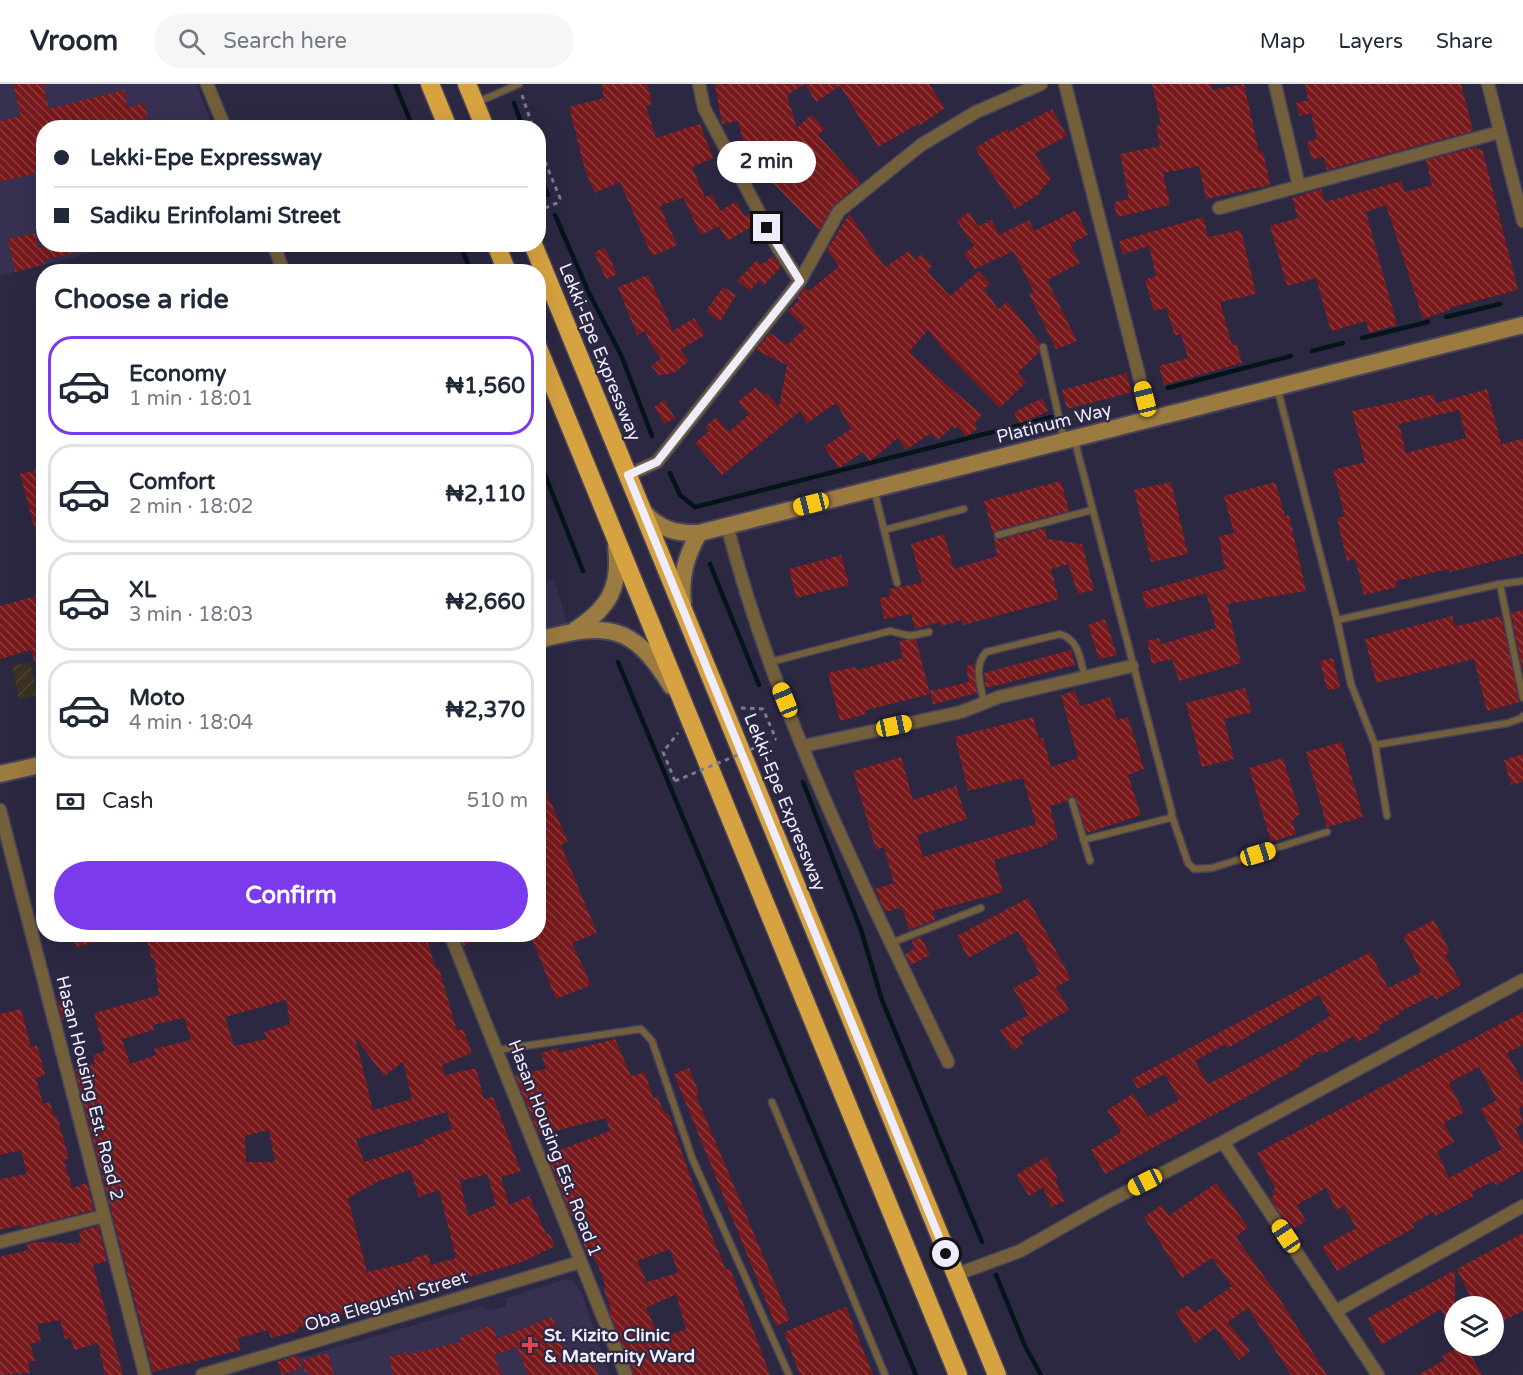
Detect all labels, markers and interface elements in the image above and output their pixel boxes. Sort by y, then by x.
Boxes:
search box [154,14,574,68]
text: Vroom [30,24,118,58]
icon: search [175,25,208,58]
text: Search here [223,28,347,54]
text: Map [1260,29,1305,54]
text: Layers [1338,29,1403,54]
text: Share [1436,29,1493,54]
callout: 2 min [718,141,816,183]
text: Lekki-Epe Expressway [90,145,322,171]
text: 2 min [740,150,793,174]
text: Sadiku Erinfolami Street [90,203,341,229]
route end [753,214,780,241]
street label: Lekki-Epe Expressway [554,260,646,444]
text: Choose a ride [54,283,229,316]
icon: car [57,359,111,413]
text: Economy [129,361,226,387]
text: ₦1,560 [446,373,525,399]
car [1132,379,1158,419]
text: 1 min · 18:01 [129,387,253,411]
street label: Platinum Way [994,398,1114,448]
icon: car [57,467,111,521]
text: Comfort [129,469,215,495]
text: ₦2,110 [446,481,525,507]
car [791,491,831,517]
text: 2 min · 18:02 [129,495,253,519]
icon: car [57,575,111,629]
text: XL [129,577,156,603]
text: ₦2,660 [446,589,525,615]
text: 3 min · 18:03 [129,603,253,627]
car [770,680,800,720]
icon: car [57,683,111,737]
text: Moto [129,685,185,711]
text: ₦2,370 [446,697,525,723]
street label: Lekki-Epe Expressway [739,710,831,894]
text: 4 min · 18:04 [129,711,253,735]
car [875,713,913,739]
icon: cash [54,785,87,818]
text: Cash [102,788,154,814]
text: 510 m [467,789,528,813]
car [1238,840,1278,868]
button: Confirm [54,861,528,930]
street label: Hasan Housing Est. Road 2 [51,973,129,1203]
street label: Hasan Housing Est. Road 1 [503,1036,607,1260]
car [1125,1166,1165,1198]
car [1268,1216,1304,1256]
route start [932,1240,959,1267]
street label: Oba Elegushi Street [302,1266,470,1336]
map controls [1444,1296,1504,1356]
button: layers [1444,1296,1504,1356]
place label: St. Kizito Clinic & Maternity Ward [544,1324,695,1367]
marker: St. Kizito Clinic & Maternity Ward [521,1336,539,1354]

